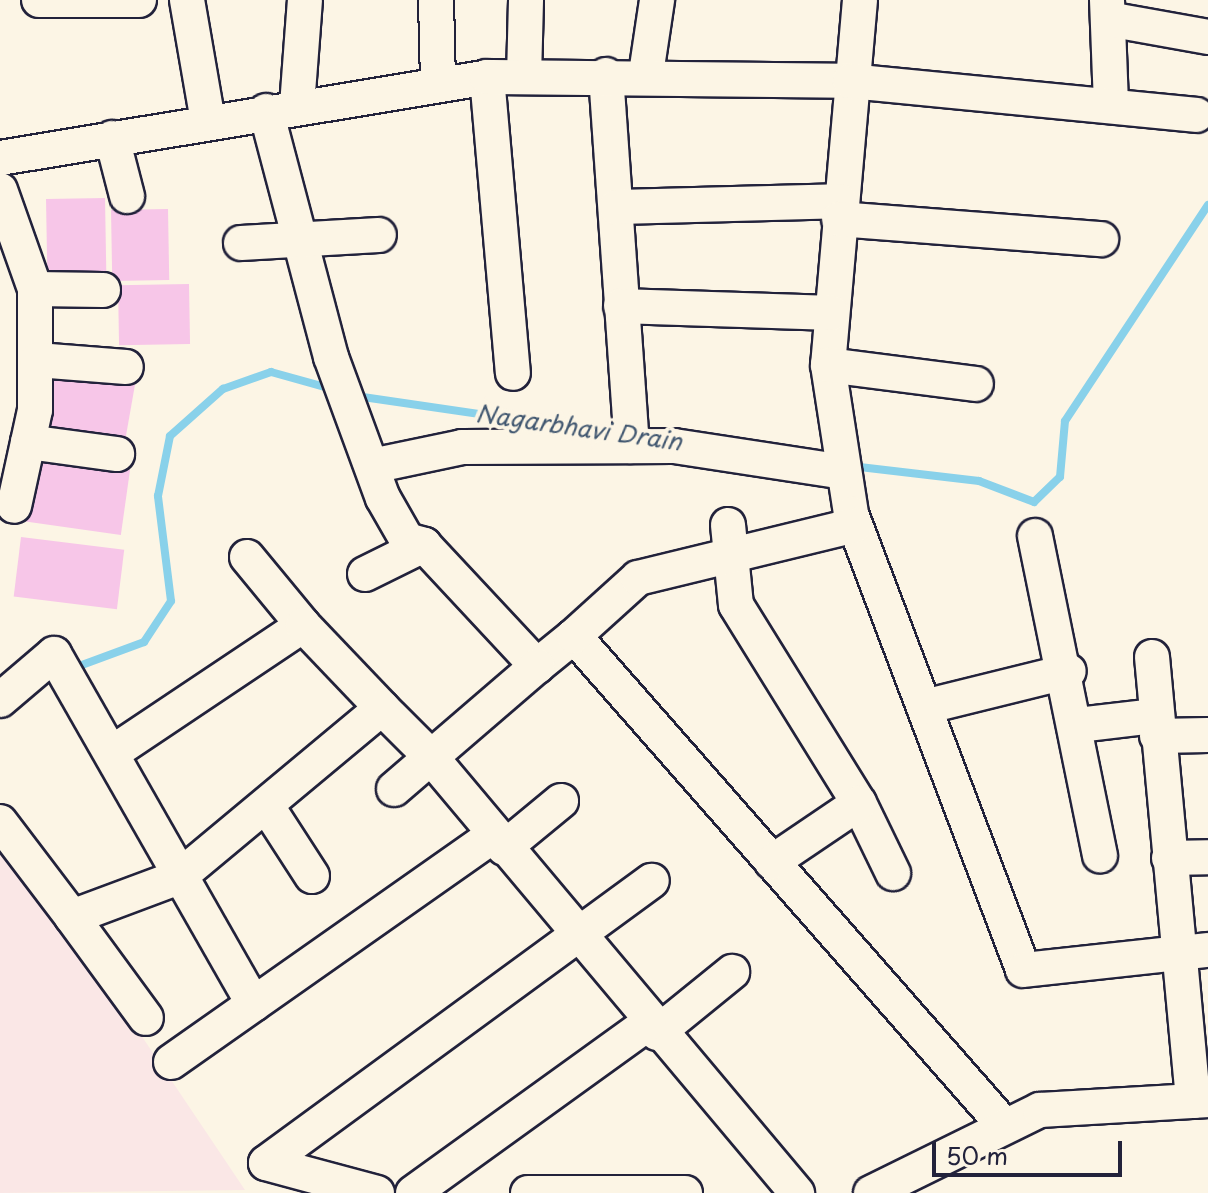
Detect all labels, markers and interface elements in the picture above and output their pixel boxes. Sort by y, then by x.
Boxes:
water label: Nagarbhavi Drain [473,398,685,456]
scale bar [936,1125,1126,1175]
text: 50 m [946,1137,1008,1173]

